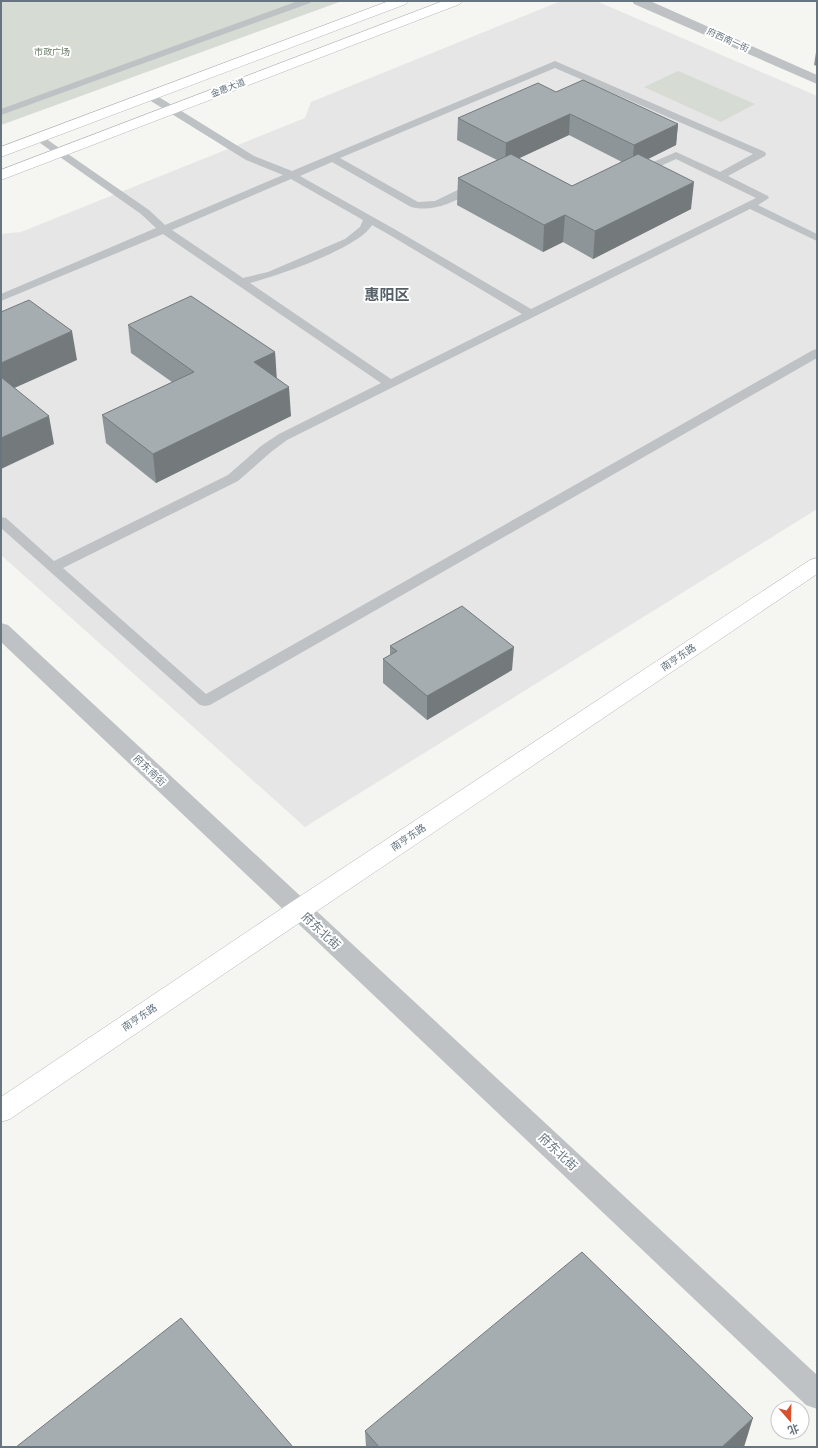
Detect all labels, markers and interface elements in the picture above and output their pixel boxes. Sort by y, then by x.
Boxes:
street label: 府西南一街 [705,26,751,54]
park label: 市政广场 [34,47,70,57]
street label: 金惠大道 [209,77,247,99]
district label: 惠阳区 [364,286,410,304]
street label: 南亨东路 [659,642,698,674]
street label: 府东南街 [131,753,168,789]
street label: 南亨东路 [389,822,428,854]
street label: 府东北街 [299,910,343,952]
street label: 南亨东路 [120,1002,159,1034]
street label: 府东北街 [536,1131,580,1173]
north arrow [770,1400,810,1440]
text: 北 [786,1421,801,1437]

